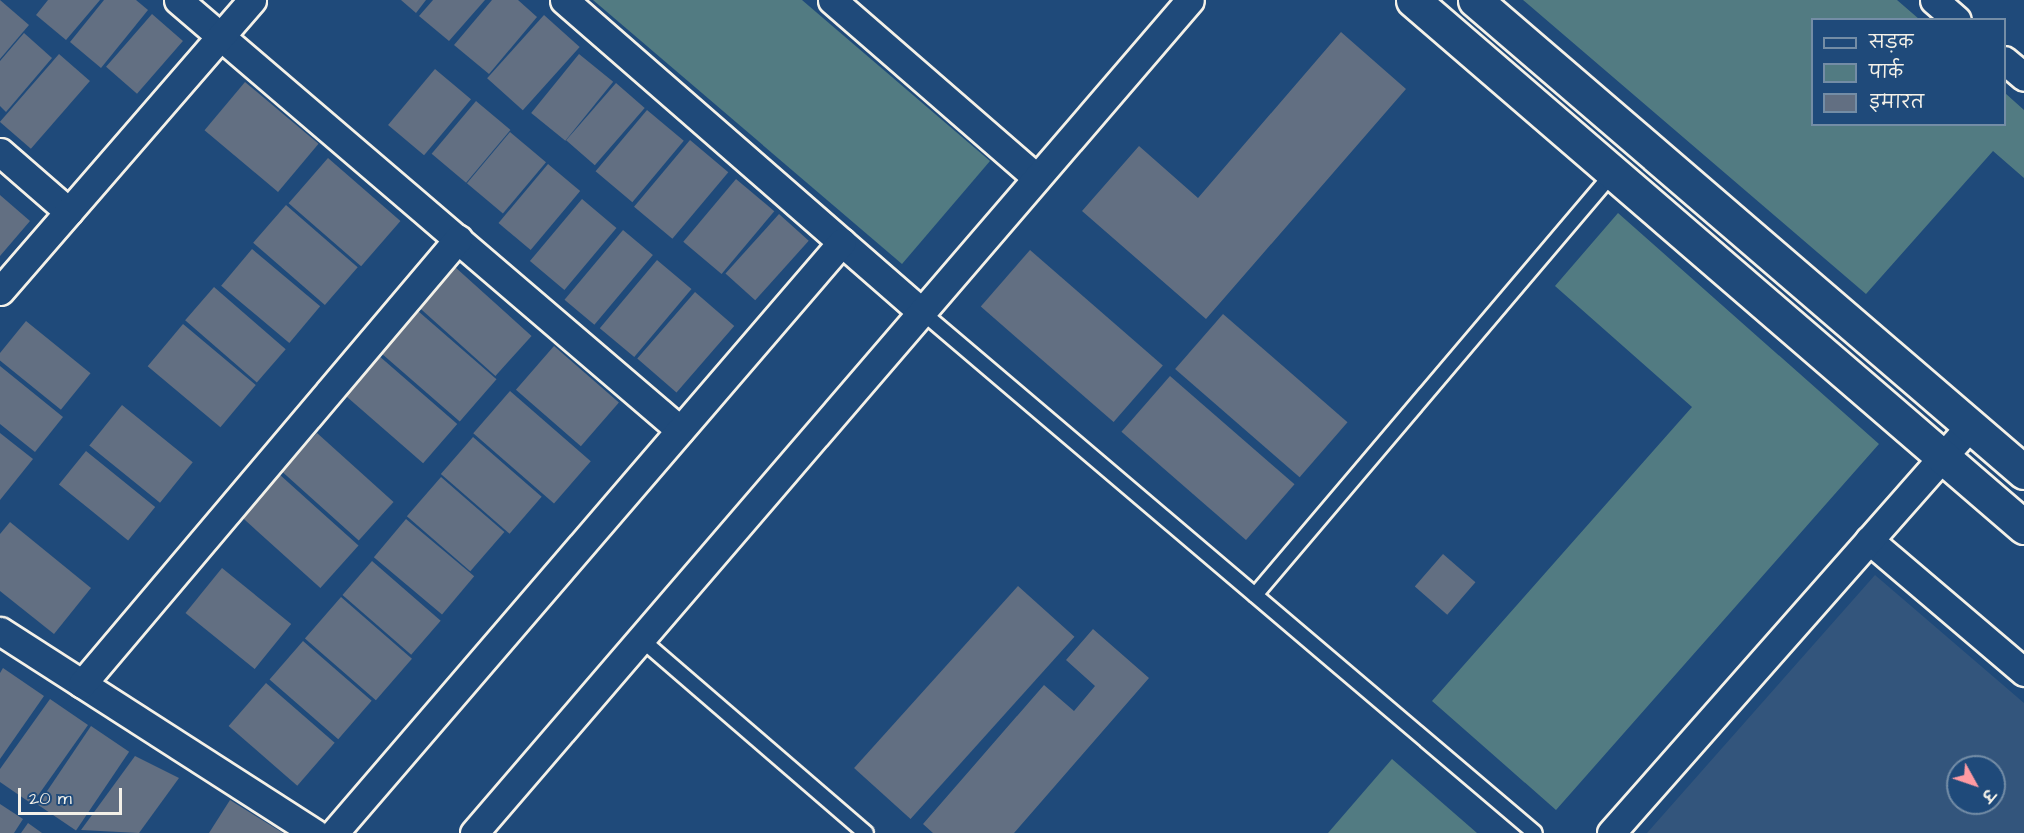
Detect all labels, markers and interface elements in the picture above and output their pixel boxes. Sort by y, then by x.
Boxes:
legend [1811,18,2006,126]
text: सड़क [1869,30,1913,55]
text: पार्क [1869,60,1903,85]
text: इमारत [1869,90,1924,115]
north arrow [1946,755,2006,815]
scale bar [21,776,124,814]
text: उ [1976,784,2000,806]
text: 20 m [29,786,72,811]

